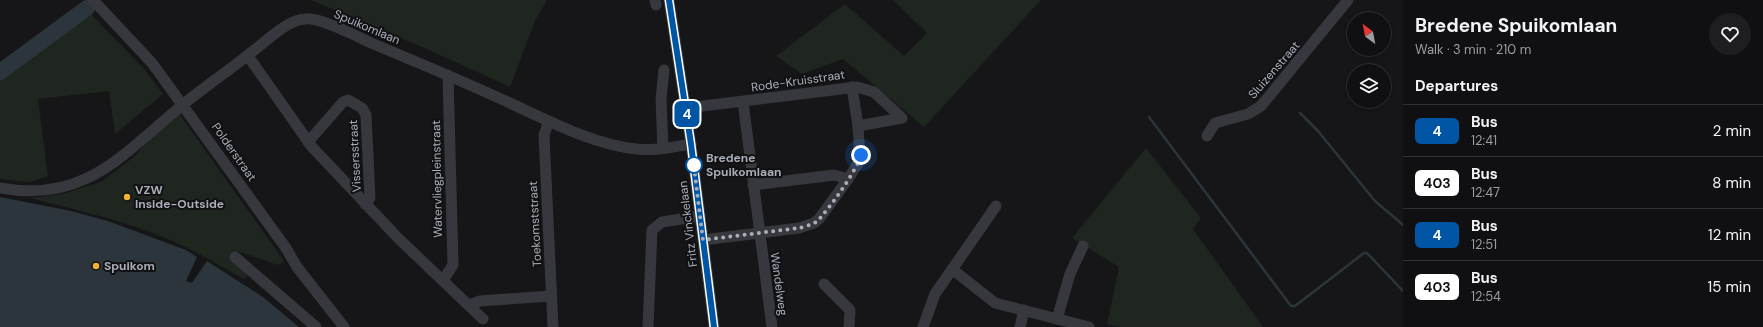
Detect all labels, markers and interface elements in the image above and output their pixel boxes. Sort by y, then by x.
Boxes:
street label: Spuikomlaan [332,6,403,48]
north arrow [1347,12,1391,56]
map controls [1347,12,1391,108]
text: Bredene Spuikomlaan [1415,13,1617,38]
button: heart [1709,13,1751,55]
street label: Sluizenstraat [1245,38,1304,102]
text: Walk · 3 min · 210 m [1415,41,1531,58]
button: layers [1347,64,1391,108]
street label: Rode-Kruisstraat [750,66,846,95]
text: Departures [1415,76,1498,96]
line badge: 4 [674,101,700,127]
text: 4 [682,105,692,123]
text: Bus [1471,112,1498,132]
street label: Vissersstraat [345,119,365,193]
street label: Polderstraat [208,120,260,185]
street label: Watervliegpleinstraat [428,120,446,238]
text: 2 min [1713,121,1751,141]
text: 4 [1432,122,1442,140]
text: 12:41 [1471,132,1497,149]
your location [851,145,871,165]
place label: Bredene Spuikomlaan [706,150,782,180]
marker: Bredene Spuikomlaan [685,156,703,174]
text: Bus [1471,164,1498,184]
text: 8 min [1712,173,1751,193]
text: 403 [1423,174,1451,192]
street label: Toekomststraat [525,180,545,267]
street label: Fritz Vinckelaan [675,180,701,268]
place label: VZW Inside-Outside [135,182,224,212]
text: 12:47 [1471,184,1500,201]
marker: VZW Inside-Outside [122,192,132,202]
text: Bus [1471,216,1498,236]
text: 12 min [1708,225,1751,245]
text: 4 [1432,226,1442,244]
text: 12:51 [1471,236,1497,253]
street label: Wandelweg [767,251,791,317]
place label: Spuikom [104,258,155,274]
marker: Spuikom [91,261,101,271]
text: Bus [1471,268,1498,288]
text: 15 min [1708,277,1751,297]
text: 403 [1423,278,1451,296]
text: 12:54 [1471,288,1501,305]

